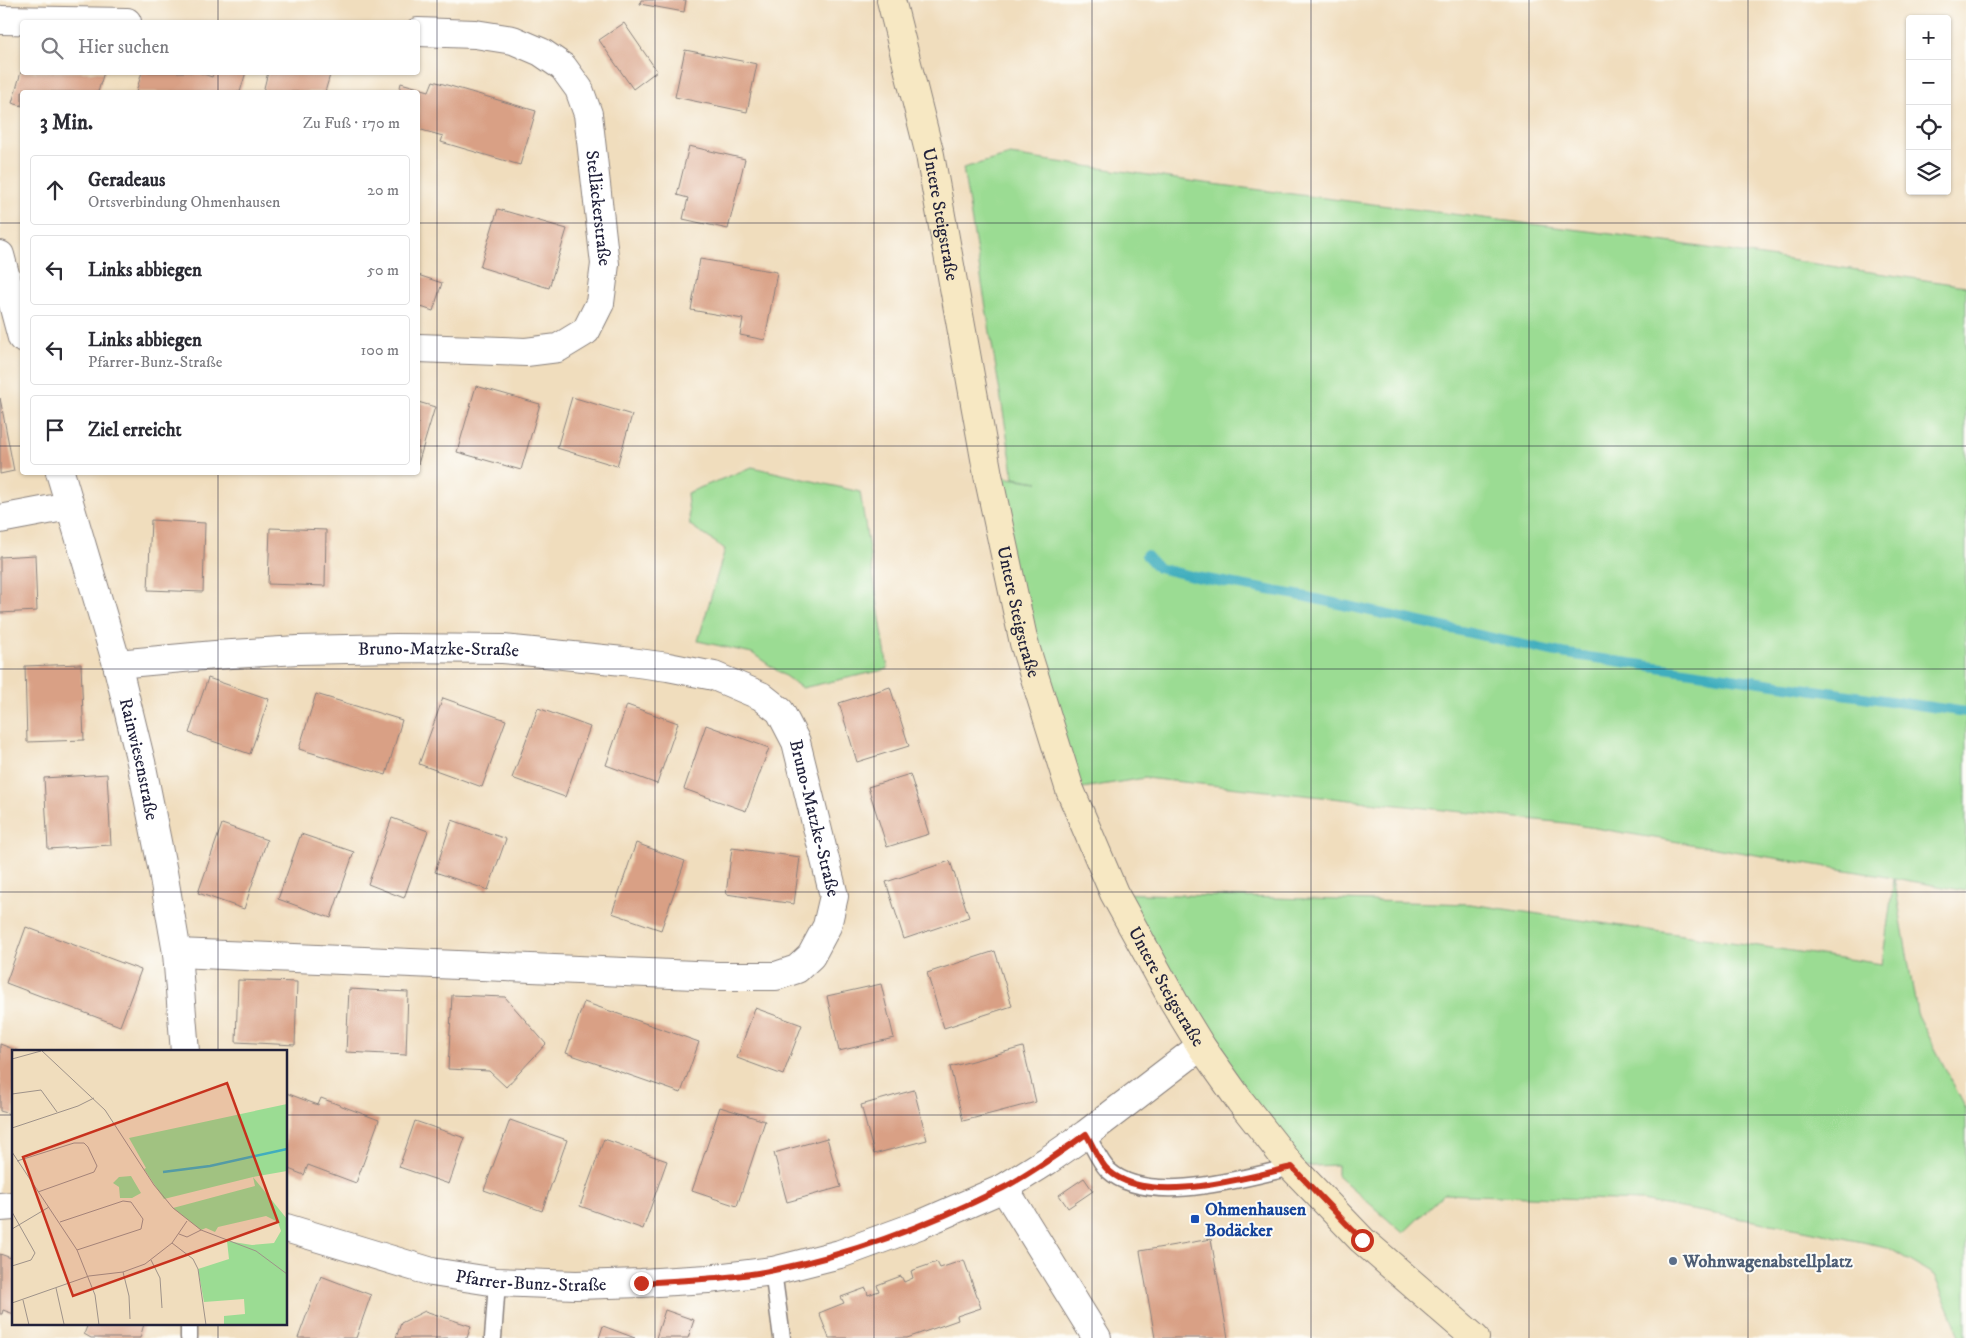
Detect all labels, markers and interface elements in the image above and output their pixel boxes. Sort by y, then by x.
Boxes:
map controls [1906,15,1951,195]
button: + [1906,15,1951,60]
search box [20,20,420,75]
icon: search [38,34,66,62]
text: Hier suchen [78,36,169,59]
button: − [1906,60,1951,105]
button: locate [1906,105,1951,150]
text: 3 Min. [40,110,93,136]
text: Zu Fuß · 170 m [303,113,400,133]
street label: Untere Steigstraße [917,146,963,283]
street label: Stelläckerstraße [580,149,615,267]
button: layers [1906,150,1951,195]
text: Geradeaus [88,169,165,192]
icon: ahead [41,176,69,204]
text: 20 m [367,180,399,200]
text: Ortsverbindung Ohmenhausen [88,192,280,212]
icon: left [41,256,69,284]
text: Links abbiegen [88,259,202,282]
text: 50 m [367,260,399,280]
text: Links abbiegen [88,329,202,352]
icon: left [41,336,69,364]
text: 100 m [361,340,399,360]
text: Pfarrer-Bunz-Straße [88,352,222,372]
icon: arrive [41,416,69,444]
text: Ziel erreicht [88,419,182,442]
street label: Untere Steigstraße [991,544,1044,680]
street label: Bruno-Matzke-Straße [358,638,520,663]
street label: Rainwiesenstraße [114,696,162,822]
street label: Bruno-Matzke-Straße [784,737,844,899]
street label: Untere Steigstraße [1123,923,1209,1051]
inset map [12,1050,288,1326]
place label: Ohmenhausen Bodäcker [1205,1199,1307,1242]
marker: Ohmenhausen Bodäcker [1189,1213,1201,1225]
route start [1351,1229,1374,1252]
place label: Wohnwagenabstellplatz [1682,1251,1853,1273]
marker: Wohnwagenabstellplatz [1667,1255,1679,1267]
street label: Pfarrer-Bunz-Straße [454,1266,607,1297]
route end [630,1272,653,1295]

